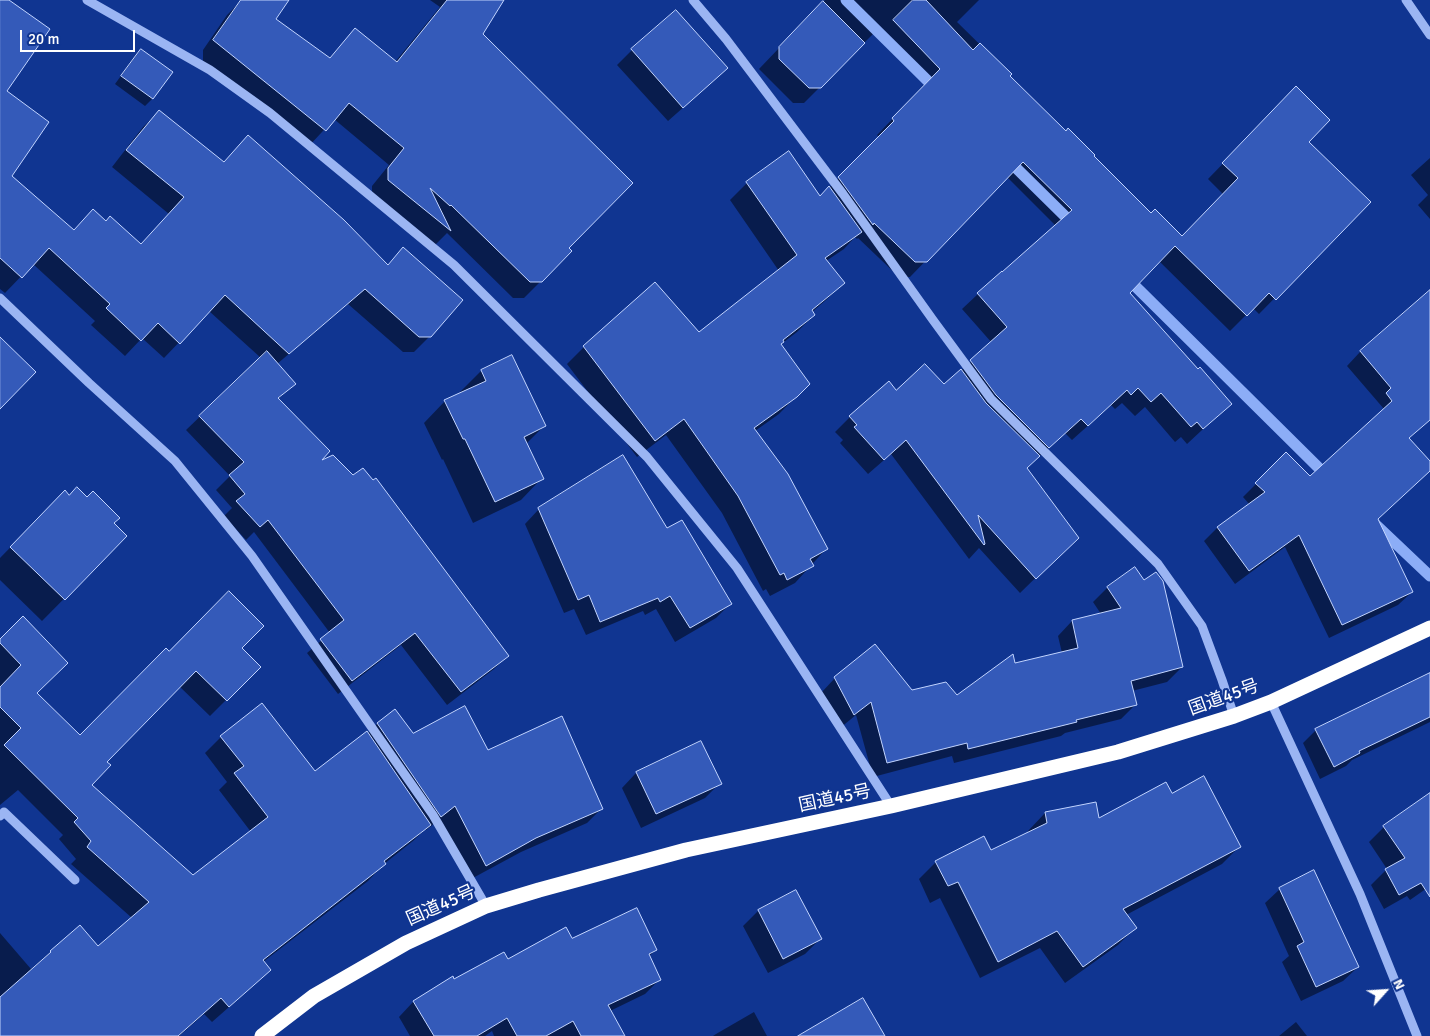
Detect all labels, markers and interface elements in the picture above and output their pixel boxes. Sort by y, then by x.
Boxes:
scale bar [22,20,138,52]
text: 20 m [28,30,59,48]
street label: 国道45号 [1186,675,1262,721]
street label: 国道45号 [797,781,873,817]
street label: 国道45号 [403,881,479,931]
north arrow [1360,966,1410,1016]
text: N [1389,976,1409,992]

